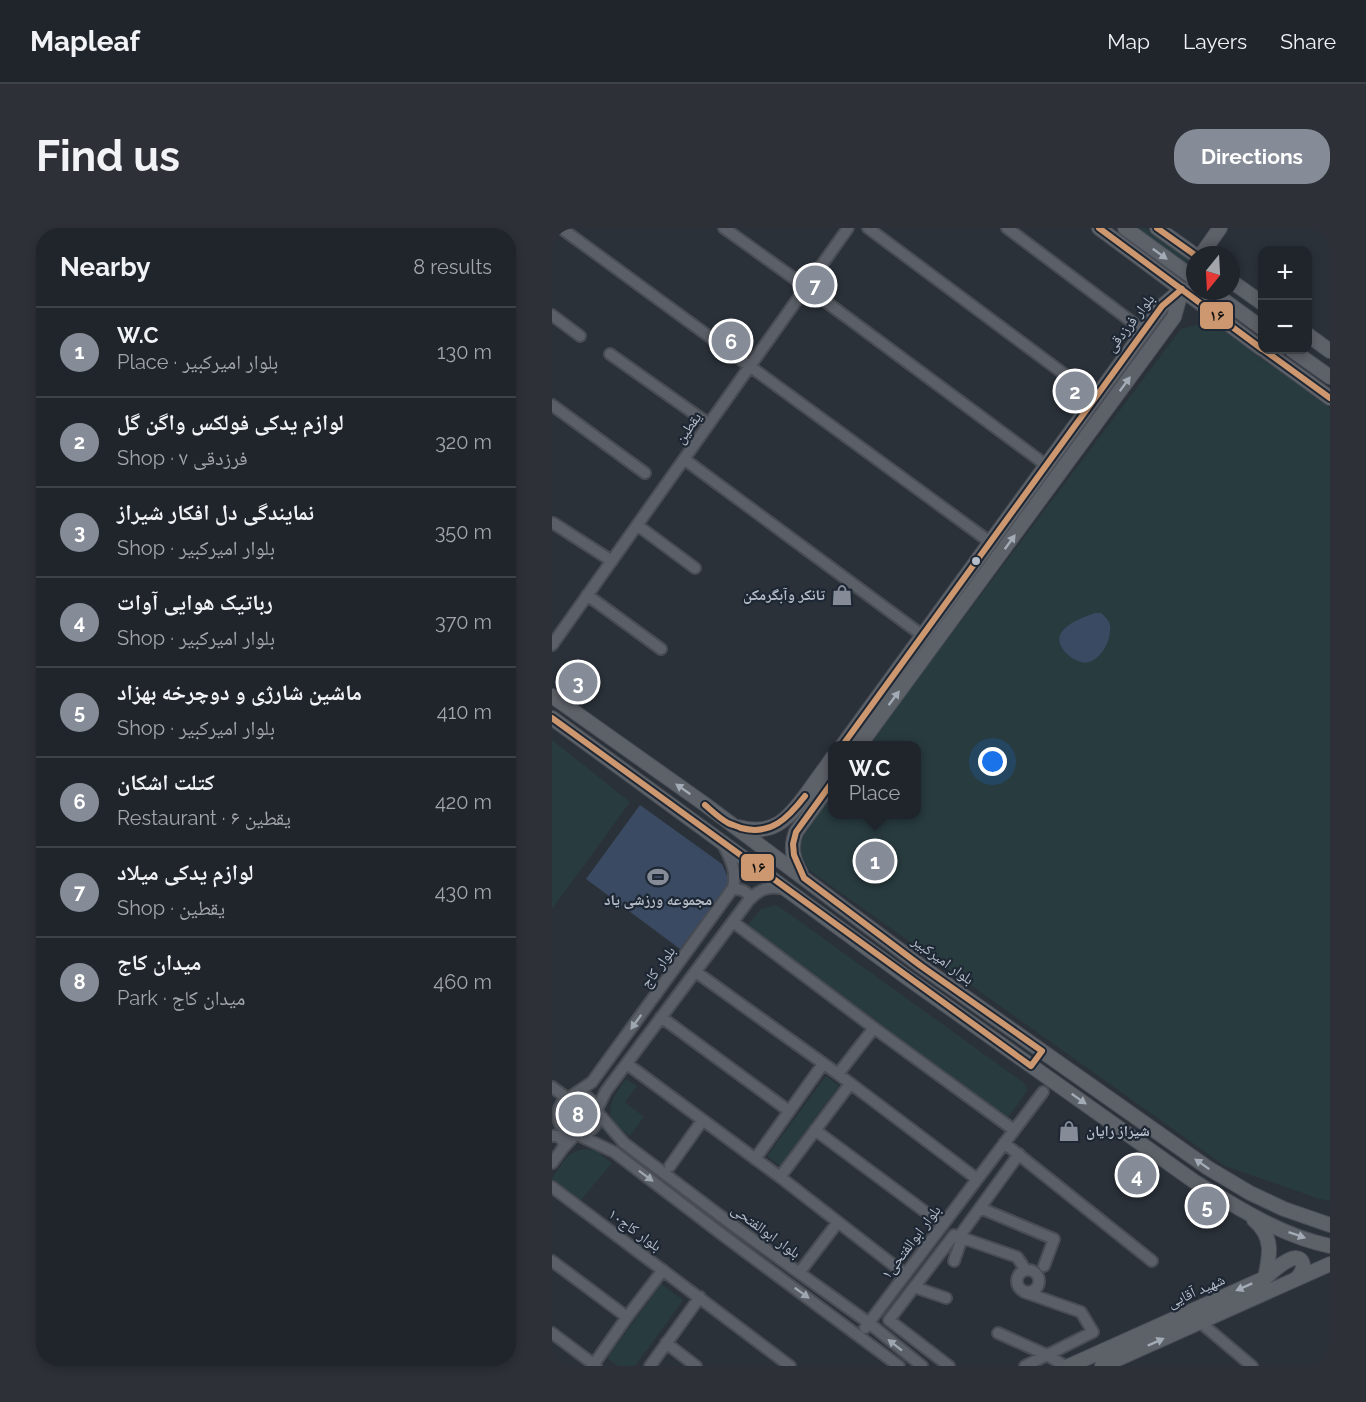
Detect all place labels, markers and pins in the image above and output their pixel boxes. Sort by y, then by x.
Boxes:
pin: 7 [796,262,834,308]
pin: 6 [712,318,750,364]
pin: 2 [1056,368,1094,414]
unlabelled marker [970,555,982,567]
shop icon: تانکر وآبگرمکن [830,583,854,607]
place label: تانکر وآبگرمکن [743,586,825,604]
pin: 3 [558,660,598,704]
pin: 1 [856,838,894,884]
sports icon: مجموعه ورزشی یاد [646,865,670,889]
place label: مجموعه ورزشی یاد [604,891,712,909]
pin: 8 [558,1092,598,1136]
shop icon: شیراز رایان [1057,1119,1081,1143]
place label: شیراز رایان [1086,1122,1150,1140]
pin: 4 [1118,1152,1156,1198]
pin: 5 [1188,1184,1226,1228]

